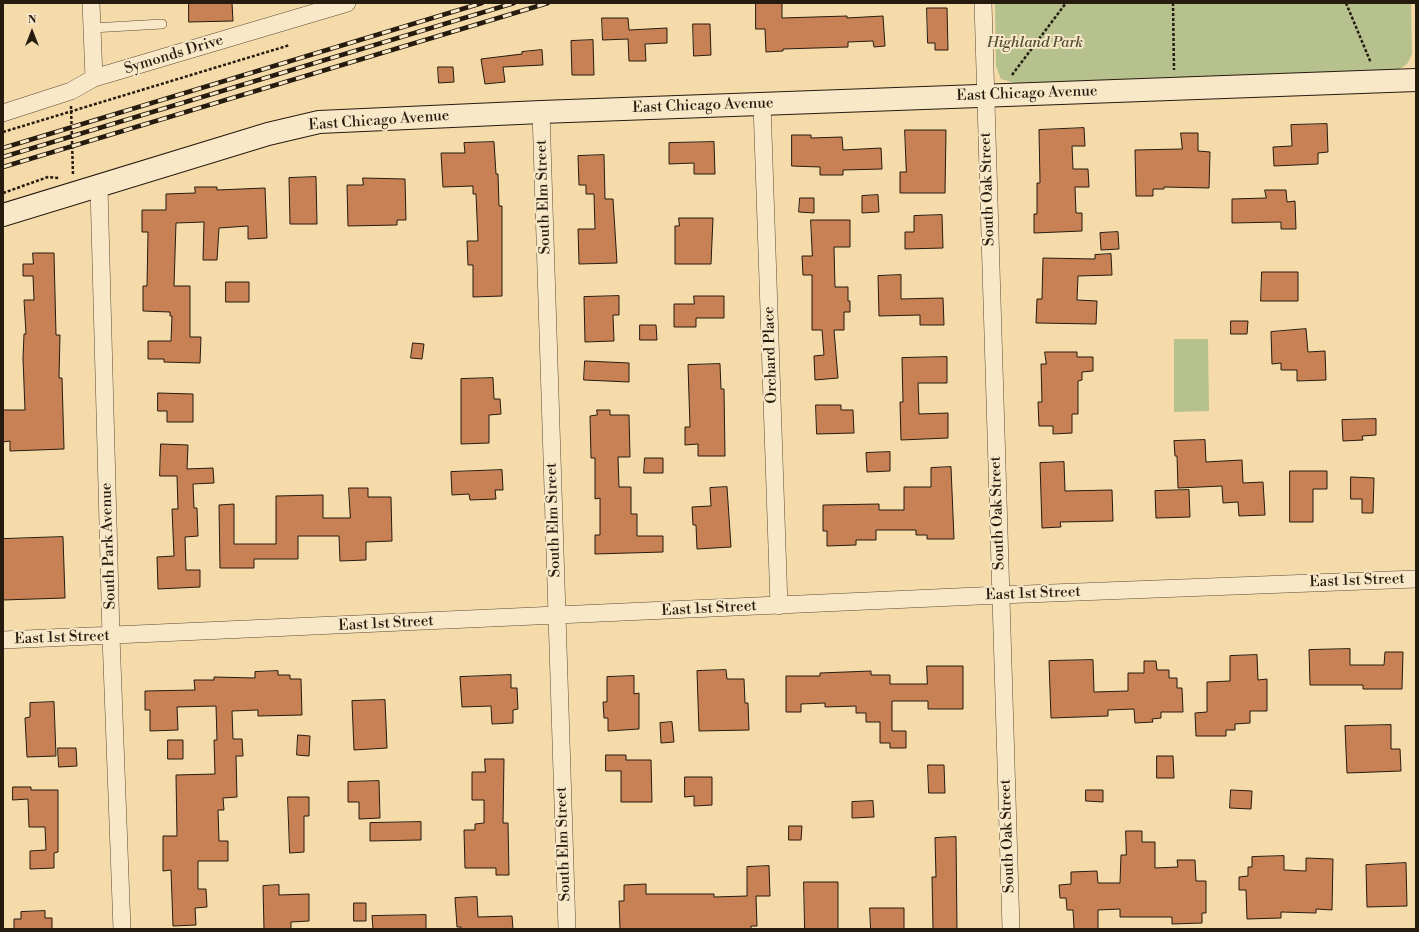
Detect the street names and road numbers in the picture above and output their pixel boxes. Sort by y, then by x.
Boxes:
street label: Symonds Drive [122,31,226,79]
street label: East Chicago Avenue [956,83,1098,105]
street label: East Chicago Avenue [632,95,774,117]
street label: East Chicago Avenue [308,107,450,135]
street label: South Oak Street [977,132,999,246]
street label: South Elm Street [533,139,555,255]
street label: Orchard Place [760,306,782,404]
street label: South Oak Street [987,456,1009,570]
street label: South Elm Street [543,462,565,578]
street label: South Park Avenue [98,482,120,610]
street label: East 1st Street [1309,570,1405,592]
street label: East 1st Street [985,583,1081,605]
street label: East 1st Street [661,598,757,620]
street label: East 1st Street [338,613,434,635]
street label: East 1st Street [14,627,110,649]
street label: South Oak Street [997,779,1019,893]
street label: South Elm Street [553,786,575,902]

